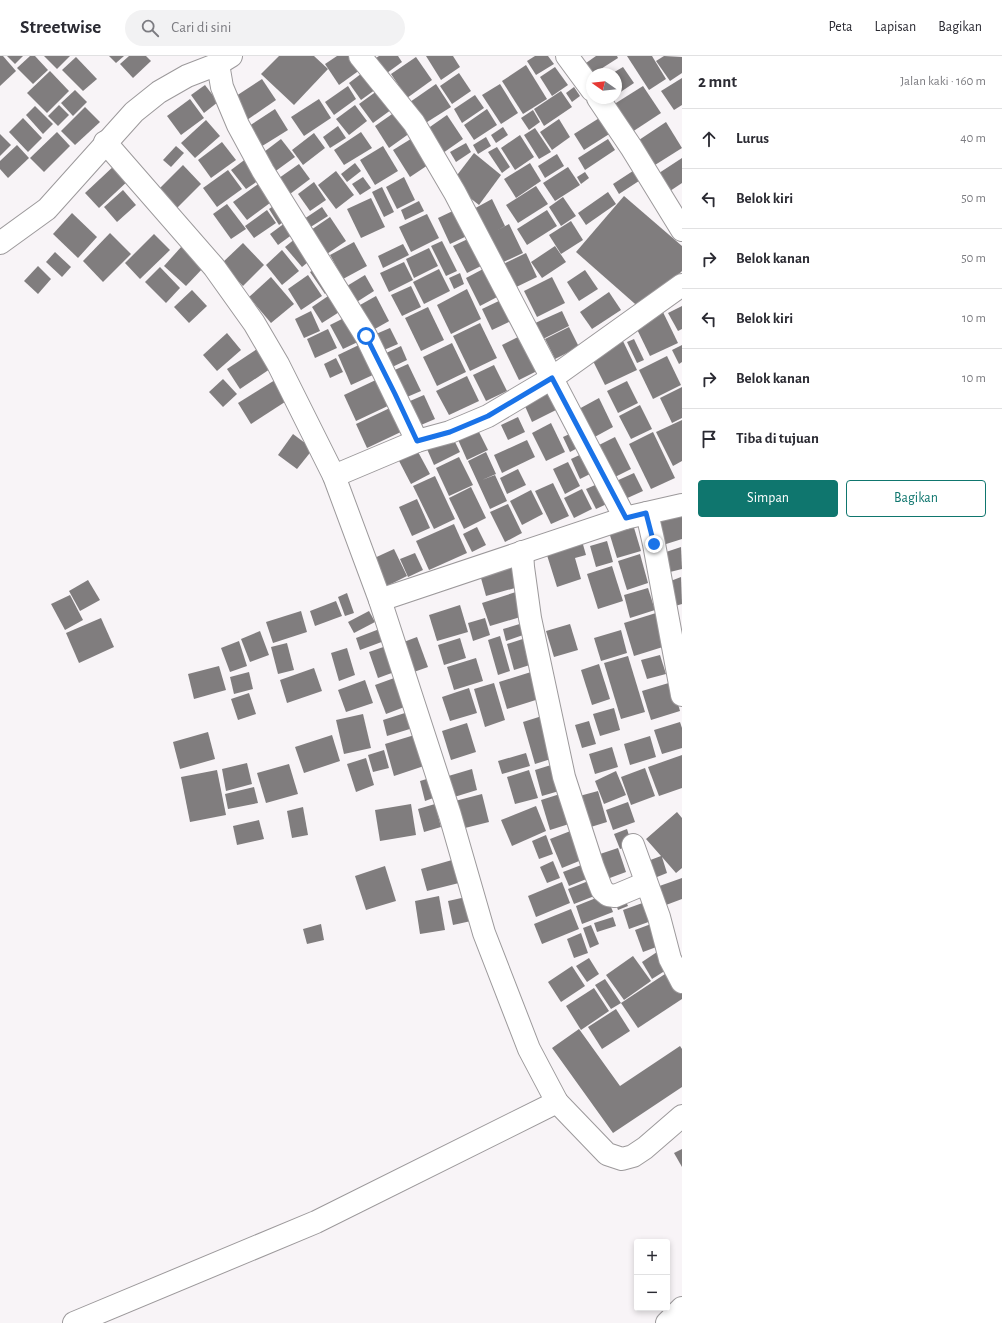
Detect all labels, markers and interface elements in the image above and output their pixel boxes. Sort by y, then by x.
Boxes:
search box [125,10,405,46]
icon: search [139,17,161,39]
text: Streetwise [20,18,101,37]
text: Cari di sini [171,20,231,35]
text: Peta [829,20,853,34]
text: Lapisan [875,20,916,34]
text: Bagikan [938,20,982,34]
north arrow [586,68,622,104]
text: 2 mnt [698,73,737,90]
text: Jalan kaki · 160 m [900,75,986,88]
icon: ahead [698,128,720,150]
text: Lurus [736,131,769,146]
text: 40 m [960,132,986,145]
icon: left [698,188,720,210]
text: Belok kiri [736,191,793,206]
text: 50 m [961,192,986,205]
icon: right [698,248,720,270]
text: Belok kanan [736,251,810,266]
text: 50 m [961,252,986,265]
icon: left [698,308,720,330]
text: Belok kiri [736,311,793,326]
text: 10 m [962,312,986,325]
route start [357,327,375,345]
icon: right [698,368,720,390]
text: Belok kanan [736,371,810,386]
text: 10 m [962,372,986,385]
icon: arrive [698,428,720,450]
text: Tiba di tujuan [736,431,819,446]
button: Simpan [698,480,838,517]
button: Bagikan [846,480,986,517]
route end [645,535,663,553]
map controls [634,1239,670,1311]
button: + [634,1239,670,1275]
button: − [634,1275,670,1311]

